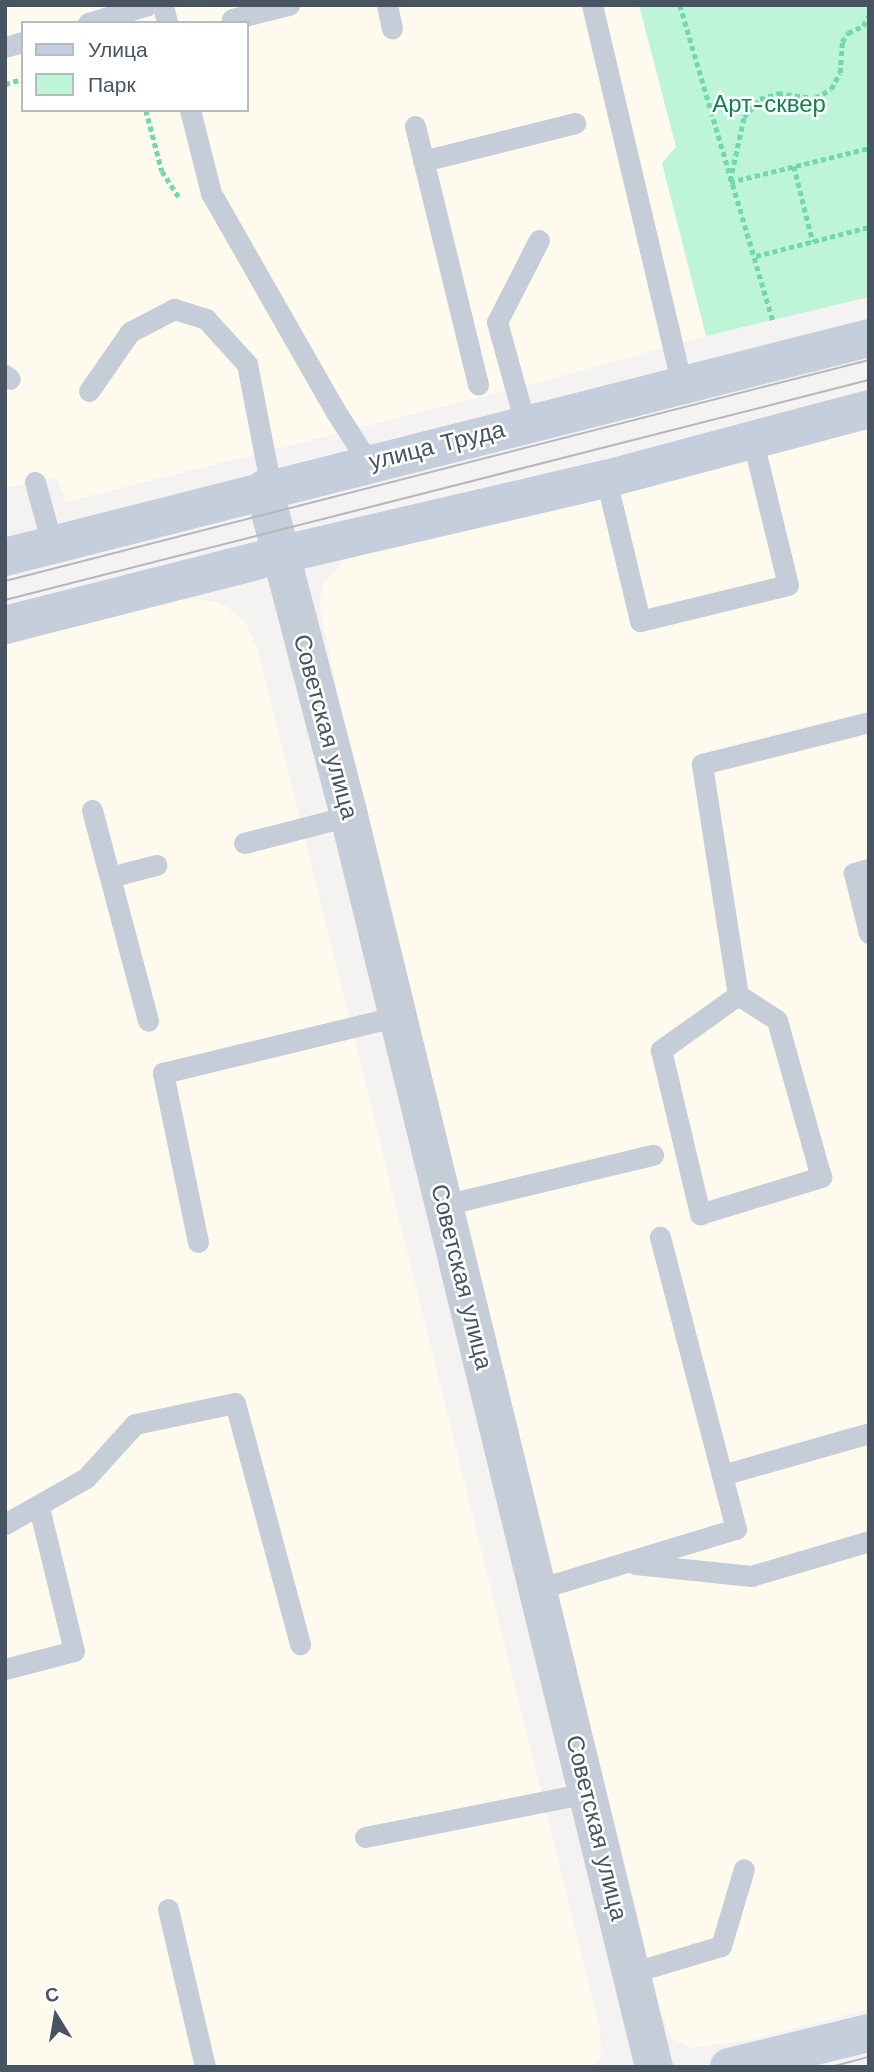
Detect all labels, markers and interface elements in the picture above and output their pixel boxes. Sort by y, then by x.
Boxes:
legend [21,21,248,112]
text: Улица [88,37,148,62]
text: Парк [88,72,136,97]
park label: Арт-сквер [712,91,826,119]
street label: улица Труда [366,415,508,477]
street label: Советская улица [287,632,363,822]
street label: Советская улица [424,1181,498,1373]
street label: Советская улица [559,1732,633,1924]
north arrow [21,1981,91,2051]
text: С [43,1982,61,2007]

